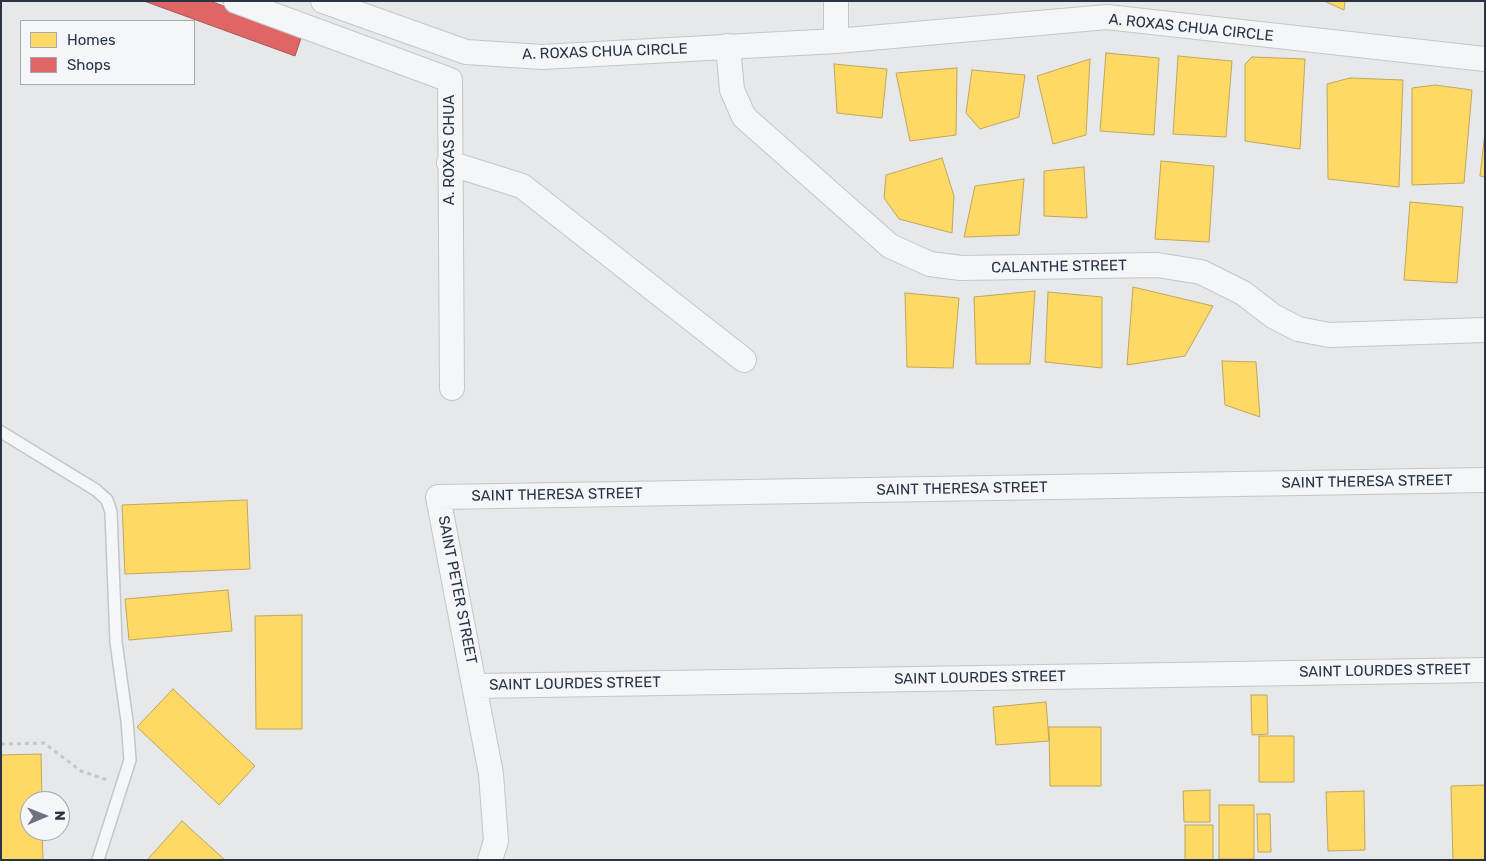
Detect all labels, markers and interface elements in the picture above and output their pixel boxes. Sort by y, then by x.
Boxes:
street label: A. ROXAS CHUA CIRCLE [1108,10,1274,46]
legend [20,20,195,85]
text: Homes [67,31,116,49]
street label: A. ROXAS CHUA CIRCLE [522,40,688,64]
text: Shops [67,56,111,74]
street label: A. ROXAS CHUA [441,95,459,205]
street label: CALANTHE STREET [991,257,1127,277]
street label: SAINT THERESA STREET [1281,472,1453,492]
street label: SAINT THERESA STREET [876,479,1048,499]
street label: SAINT THERESA STREET [471,485,643,505]
street label: SAINT PETER STREET [434,514,480,666]
street label: SAINT LOURDES STREET [1299,661,1471,681]
street label: SAINT LOURDES STREET [894,668,1066,688]
street label: SAINT LOURDES STREET [489,674,661,694]
north arrow [20,791,70,841]
text: N [51,811,68,821]

